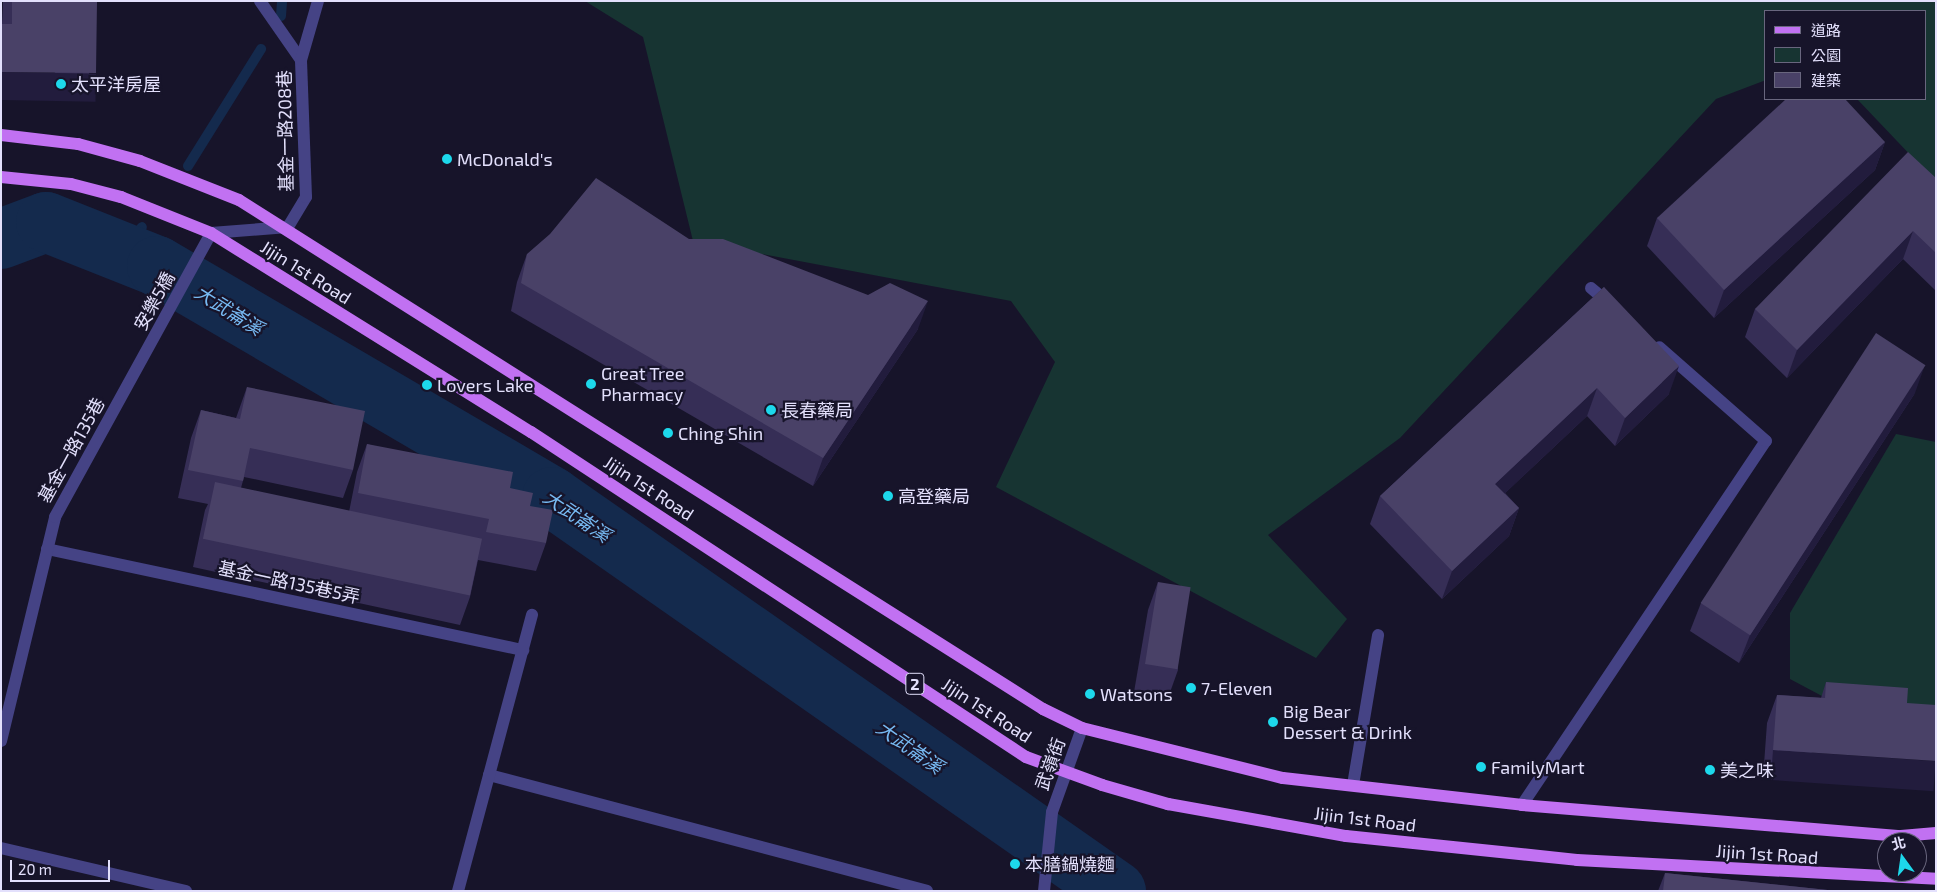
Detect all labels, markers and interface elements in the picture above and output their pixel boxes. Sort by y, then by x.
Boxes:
legend [1764,10,1927,100]
text: 道路 [1811,21,1841,39]
text: 公園 [1811,46,1841,64]
street label: 基金一路208巷 [273,70,297,192]
text: 建築 [1811,71,1841,89]
place label: 太平洋房屋 [71,73,161,95]
marker: 太平洋房屋 [55,78,67,90]
place label: McDonald's [457,148,553,170]
marker: McDonald's [441,153,453,165]
street label: Jijin 1st Road [257,236,355,308]
street label: 安樂5橋 [129,268,179,334]
water label: 大武崙溪 [191,280,267,340]
place label: Great Tree Pharmacy [601,363,685,406]
place label: Lovers Lake [437,374,533,396]
marker: Great Tree Pharmacy [585,378,597,390]
marker: Lovers Lake [421,379,433,391]
street label: 基金一路135巷 [33,394,109,506]
place label: 長春藥局 [781,399,853,421]
marker: 長春藥局 [765,404,777,416]
place label: Ching Shin [678,422,763,444]
marker: Ching Shin [662,427,674,439]
street label: Jijin 1st Road [600,451,698,525]
water label: 大武崙溪 [539,485,615,547]
place label: 高登藥局 [898,485,970,507]
marker: 高登藥局 [882,490,894,502]
street label: 基金一路135巷5弄 [216,556,362,608]
road number: 2 [905,671,925,698]
street label: Jijin 1st Road [938,673,1036,747]
place label: 7-Eleven [1201,677,1273,699]
marker: 7-Eleven [1185,682,1197,694]
place label: Watsons [1100,683,1173,705]
marker: Watsons [1084,688,1096,700]
place label: Big Bear Dessert & Drink [1283,701,1412,744]
water label: 大武崙溪 [872,716,948,778]
marker: Big Bear Dessert & Drink [1267,716,1279,728]
street label: 武嶺街 [1031,735,1069,793]
place label: FamilyMart [1491,756,1585,778]
place label: 美之味 [1720,759,1774,781]
marker: FamilyMart [1475,761,1487,773]
marker: 美之味 [1704,764,1716,776]
street label: Jijin 1st Road [1313,802,1417,836]
north arrow [1877,832,1927,882]
text: 北 [1890,833,1907,853]
street label: Jijin 1st Road [1715,840,1819,868]
scale bar [12,850,112,882]
place label: 本膳鍋燒麵 [1025,853,1115,875]
marker: 本膳鍋燒麵 [1009,858,1021,870]
text: 20 m [18,860,52,878]

